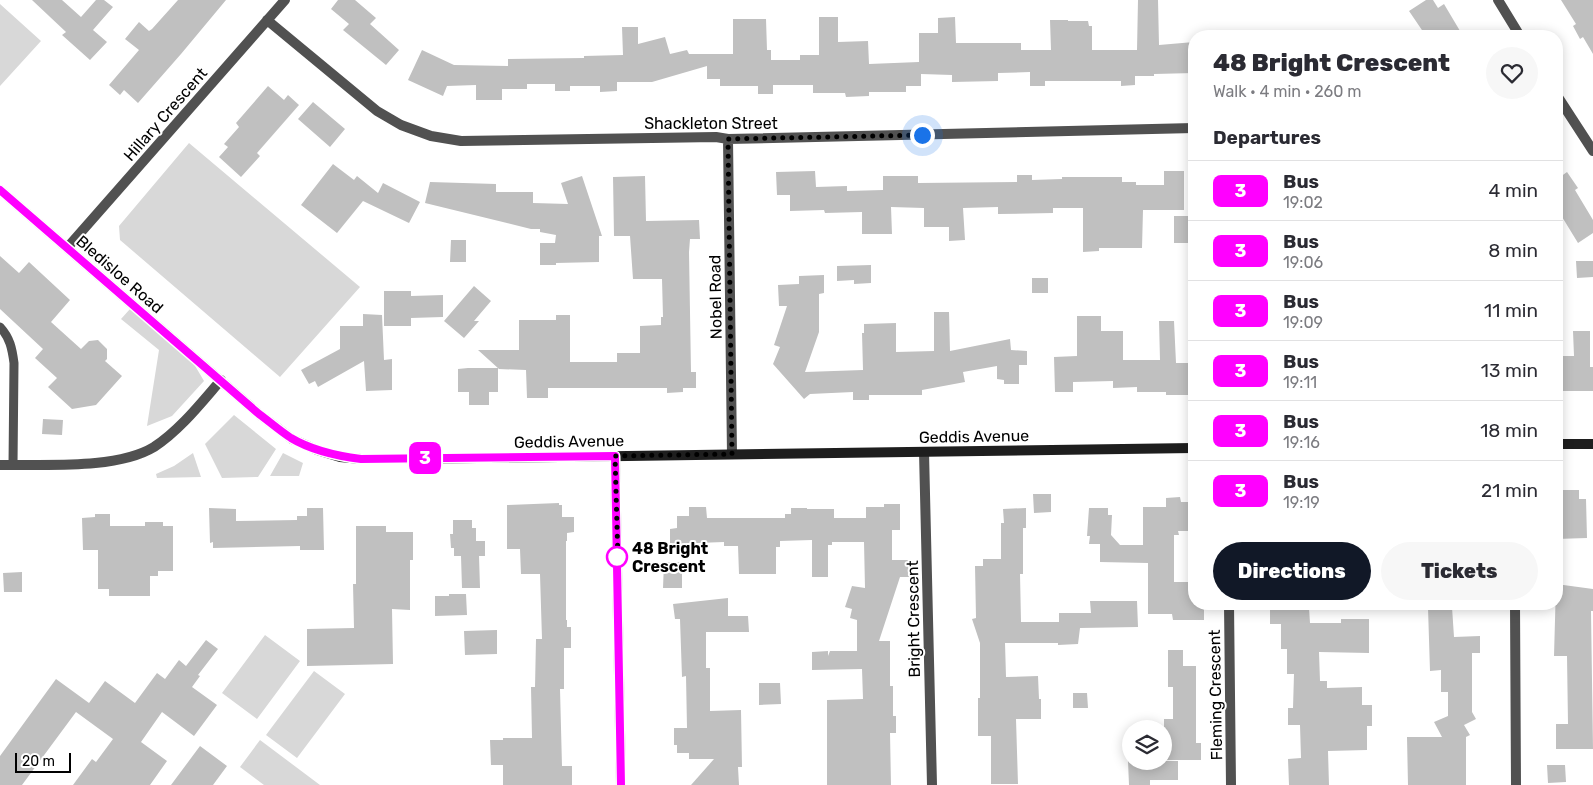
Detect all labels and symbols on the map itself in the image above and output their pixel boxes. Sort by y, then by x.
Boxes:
street label: Hillary Crescent [120,64,211,165]
street label: Shackleton Street [644,114,778,133]
your location [910,123,935,148]
street label: Bledisloe Road [72,231,167,317]
street label: Nobel Road [705,255,726,339]
street label: Geddis Avenue [919,426,1029,447]
street label: Geddis Avenue [514,431,624,452]
line badge: 3 [409,442,441,474]
place label: 48 Bright Crescent [632,539,709,576]
marker: 48 Bright Crescent [606,546,628,568]
street label: Bright Crescent [903,560,924,678]
street label: Fleming Crescent [1205,629,1226,761]
scale bar [15,750,71,773]

